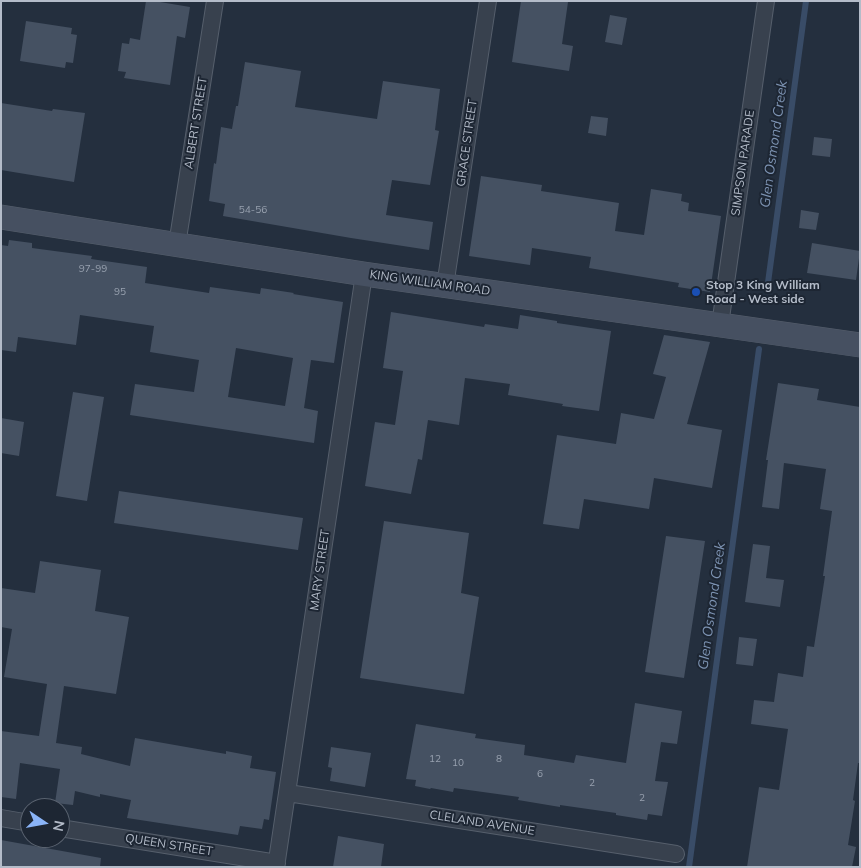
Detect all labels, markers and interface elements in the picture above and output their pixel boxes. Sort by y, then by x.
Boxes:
street label: ALBERT STREET [182,76,210,170]
water label: Glen Osmond Creek [757,79,791,209]
street label: GRACE STREET [454,98,480,188]
street label: SIMPSON PARADE [728,109,758,217]
house number: 54-56 [239,204,267,216]
house number: 97-99 [79,263,107,275]
street label: KING WILLIAM ROAD [369,267,491,299]
place label: Stop 3 King William Road - West side [706,278,820,306]
house number: 95 [114,286,126,298]
marker: Stop 3 King William Road - West side [690,286,702,298]
street label: MARY STREET [307,528,333,612]
water label: Glen Osmond Creek [695,541,729,671]
house number: 12 [429,753,441,765]
house number: 8 [496,753,502,765]
house number: 10 [452,757,464,769]
house number: 6 [537,768,543,780]
house number: 2 [589,777,595,789]
house number: 2 [639,792,645,804]
north arrow [20,798,70,848]
street label: CLELAND AVENUE [428,808,536,838]
text: N [49,819,69,833]
street label: QUEEN STREET [124,831,214,859]

